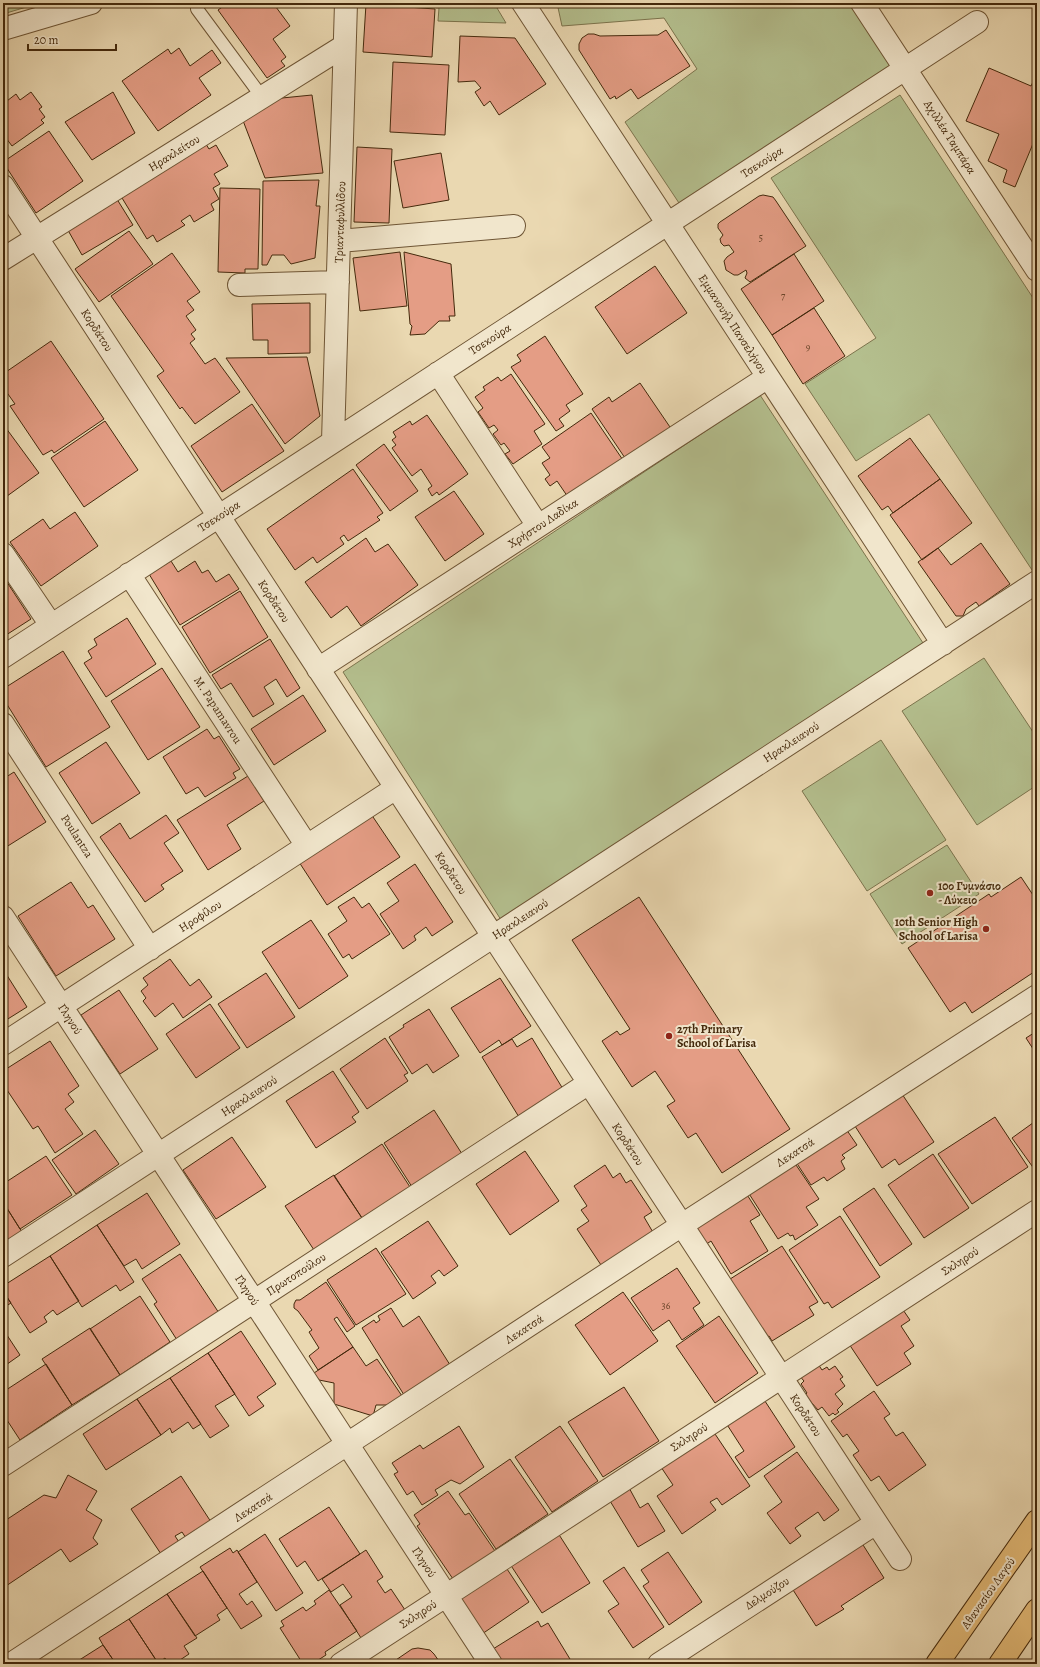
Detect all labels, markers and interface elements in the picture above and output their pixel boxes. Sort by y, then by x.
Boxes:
scale bar [28,26,116,52]
text: 20 m [34,32,58,48]
street label: Αχιλλέα Ταμπάρα [920,96,980,178]
street label: Ηρακλείτου [145,131,203,175]
street label: Τσεκούρα [738,142,787,182]
street label: Τριανταφυλλίδου [331,181,349,263]
house number: 5 [759,231,763,244]
street label: Εμμανουήλ Πανσελήνου [695,271,771,377]
house number: 7 [781,289,786,302]
street label: Κορδάτου [77,306,117,354]
street label: Τσεκούρα [466,319,515,359]
house number: 9 [806,340,811,353]
street label: Χρήστου Λαδίκα [505,494,582,552]
street label: Τσεκούρα [195,496,244,536]
street label: Κορδάτου [254,577,294,625]
street label: M. Papamavrou [190,673,246,747]
street label: Ηρακλειανού [760,718,822,766]
street label: Poulantza [57,811,97,861]
street label: Κορδάτου [431,849,471,897]
place label: 10ο Γυμνάσιο - Λύκειο [938,878,1001,908]
marker: 10ο Γυμνάσιο - Λύκειο [925,888,935,898]
street label: Ηρακλειανού [489,895,551,943]
street label: Ηροφίλου [175,896,225,936]
place label: 10th Senior High School of Larisa [895,914,978,944]
marker: 10th Senior High School of Larisa [981,924,991,934]
street label: Γληνού [54,1000,86,1038]
place label: 27th Primary School of Larisa [677,1021,756,1051]
marker: 27th Primary School of Larisa [664,1031,674,1041]
street label: Ηρακλειανού [218,1072,280,1120]
street label: Κορδάτου [608,1120,648,1168]
street label: Λεκατσά [772,1133,818,1171]
street label: Σκληρού [938,1243,982,1279]
street label: Πρωτοπούλου [263,1249,329,1299]
street label: Γληνού [231,1271,263,1309]
house number: 36 [662,1299,671,1312]
street label: Λεκατσά [501,1310,547,1348]
street label: Κορδάτου [786,1391,826,1439]
street label: Σκληρού [667,1419,711,1455]
street label: Λεκατσά [230,1488,276,1526]
street label: Γληνού [408,1543,440,1581]
street label: Αθανασίου Λαγού [957,1554,1019,1633]
street label: Δελμούζου [742,1573,792,1613]
street label: Σκληρού [396,1596,440,1632]

